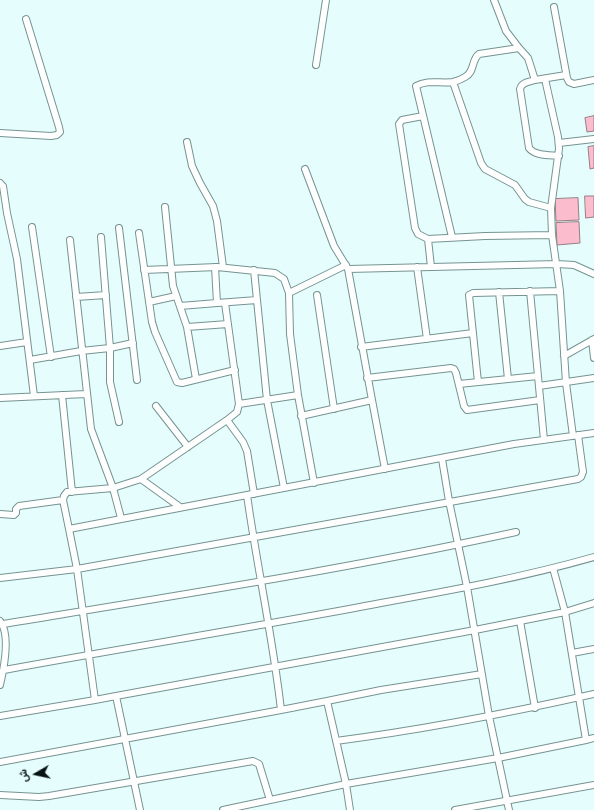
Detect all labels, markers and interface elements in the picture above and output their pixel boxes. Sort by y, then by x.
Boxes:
north arrow [16,754,56,794]
text: ش [16,768,31,784]

